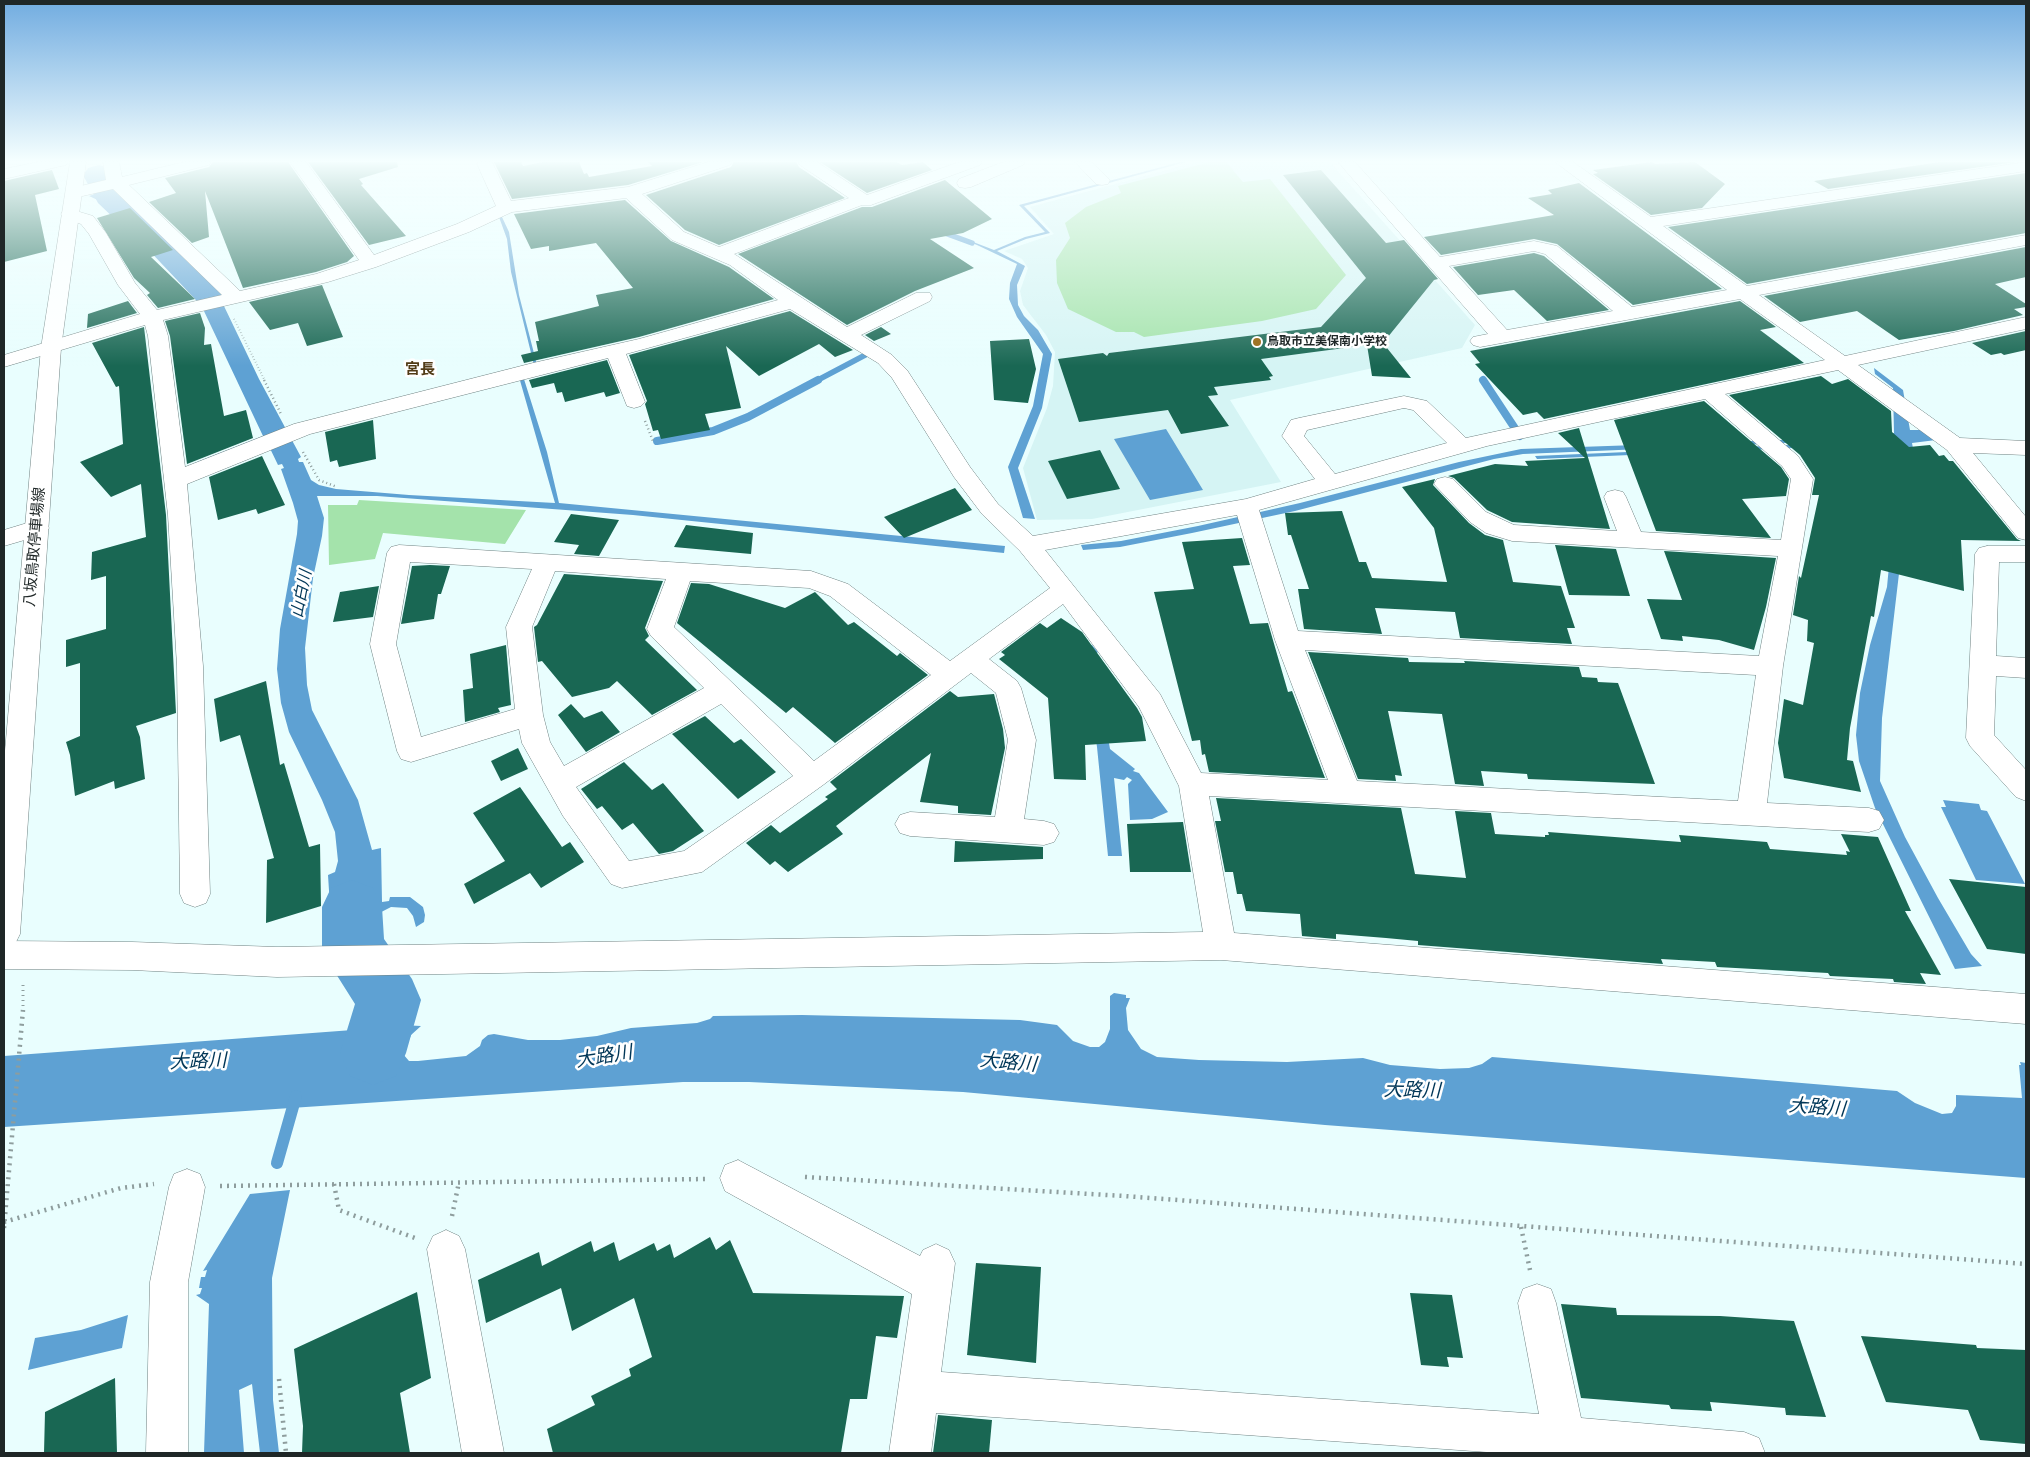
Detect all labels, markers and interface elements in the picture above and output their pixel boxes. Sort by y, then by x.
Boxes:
place label: 鳥取市立美保南小学校 [1267,335,1387,349]
marker: 鳥取市立美保南小学校 [1251,336,1263,348]
district label: 宮長 [405,361,435,379]
street label: 八坂鳥取停車場線 [21,486,49,608]
water label: 山白川 [288,569,316,619]
water label: 大路川 [574,1041,634,1073]
water label: 大路川 [979,1049,1037,1077]
water label: 大路川 [169,1050,227,1074]
water label: 大路川 [1383,1079,1441,1103]
water label: 大路川 [1788,1095,1846,1121]

